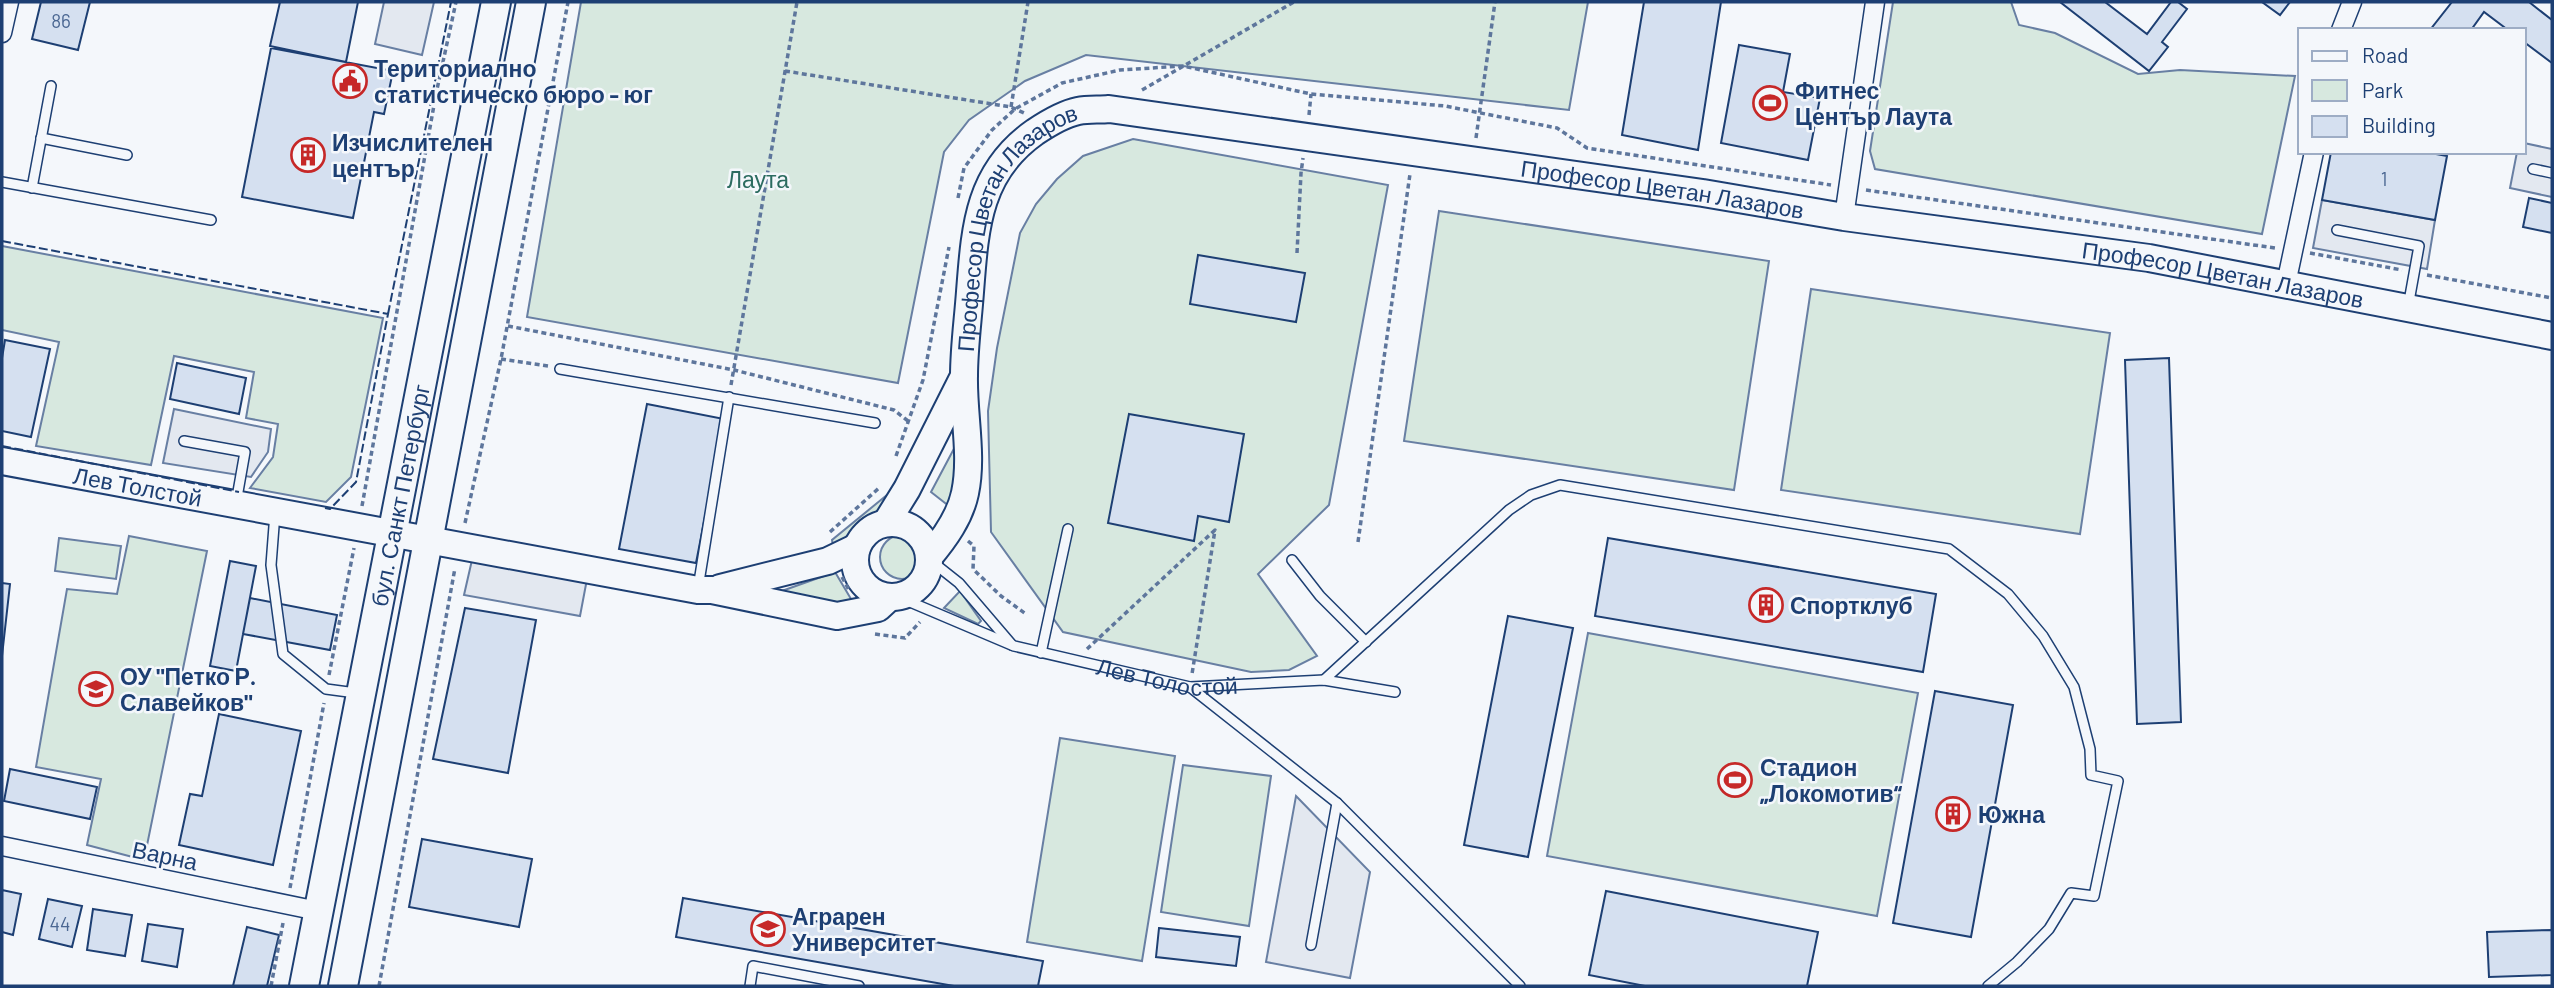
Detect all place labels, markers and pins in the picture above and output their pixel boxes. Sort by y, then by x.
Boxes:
place label: Териториално статистическо бюро - юг [374,54,653,108]
public building icon: Териториално статистическо бюро - юг [331,62,369,100]
place label: Фитнес Център Лаута [1795,76,1952,130]
sports icon: Фитнес Център Лаута [1751,84,1789,122]
place label: Изчислителен център [332,128,493,182]
building icon: Изчислителен център [289,136,327,174]
building icon: Спортклуб [1747,586,1785,624]
place label: Спортклуб [1790,591,1913,619]
place label: ОУ "Петко Р. Славейков" [120,662,256,716]
school or university icon: ОУ "Петко Р. Славейков" [77,670,115,708]
place label: Стадион „Локомотив“ [1760,753,1903,807]
sports icon: Стадион „Локомотив“ [1716,761,1754,799]
building icon: Южна [1934,795,1972,833]
place label: Южна [1978,800,2045,828]
place label: Аграрен Университет [792,902,936,956]
school or university icon: Аграрен Университет [749,910,787,948]

